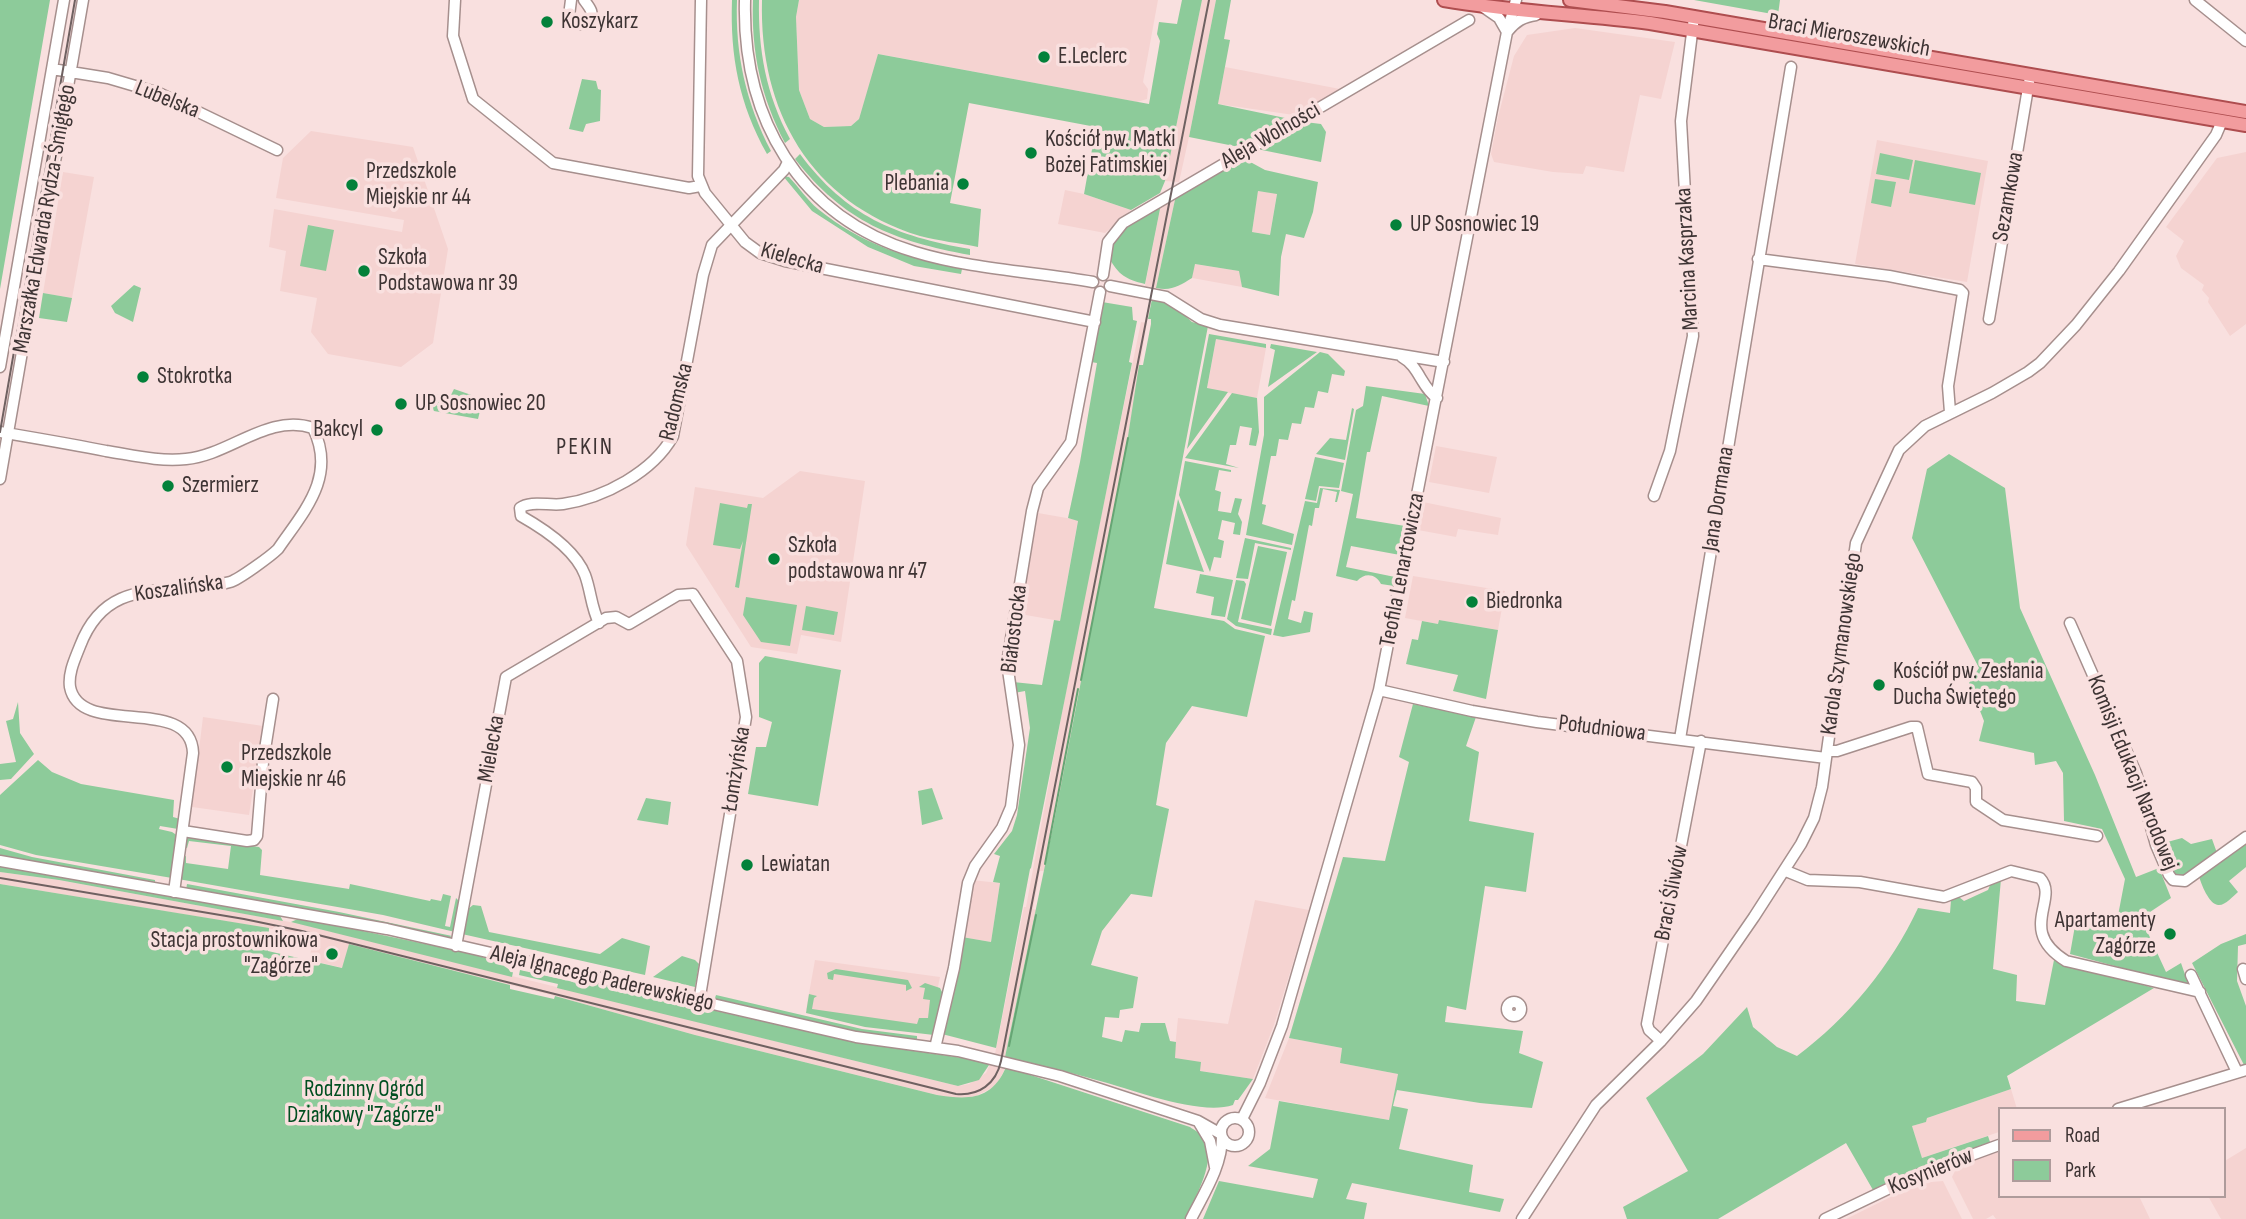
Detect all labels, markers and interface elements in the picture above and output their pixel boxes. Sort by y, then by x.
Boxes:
place label: Koszykarz [561,8,638,36]
street label: Braci Mieroszewskich [1766,8,1932,64]
marker: Koszykarz [539,14,555,30]
place label: E.Leclerc [1058,43,1127,71]
marker: E.Leclerc [1036,49,1052,65]
street label: Lubelska [131,75,203,125]
street label: Marszałka Edwarda Rydza-Śmigłego [8,83,82,355]
street label: Aleja Wolności [1217,97,1325,175]
place label: Kościół pw. Matki Bożej Fatimskiej [1045,126,1175,180]
marker: Kościół pw. Matki Bożej Fatimskiej [1023,145,1039,161]
street label: Sezamkowa [1988,150,2030,244]
place label: Przedszkole Miejskie nr 44 [366,158,471,212]
place label: Plebania [884,170,949,198]
marker: Plebania [955,176,971,192]
marker: Przedszkole Miejskie nr 44 [344,177,360,193]
street label: Marcina Kasprzaka [1670,187,1706,331]
place label: UP Sosnowiec 19 [1410,211,1539,239]
marker: UP Sosnowiec 19 [1388,217,1404,233]
street label: Kielecka [757,237,827,281]
place label: Szkoła Podstawowa nr 39 [378,244,518,298]
marker: Szkoła Podstawowa nr 39 [356,263,372,279]
street label: Radomska [654,360,700,444]
place label: Stokrotka [157,363,232,391]
marker: Stokrotka [135,369,151,385]
place label: UP Sosnowiec 20 [415,390,546,418]
marker: UP Sosnowiec 20 [393,396,409,412]
place label: Bakcyl [313,416,363,444]
marker: Bakcyl [369,422,385,438]
district label: PEKIN [557,434,613,462]
street label: Jana Dormana [1697,445,1741,553]
place label: Szermierz [182,472,259,500]
marker: Szermierz [160,478,176,494]
street label: Teofila Lenartowicza [1375,491,1431,649]
place label: Szkoła podstawowa nr 47 [788,532,927,586]
marker: Szkoła podstawowa nr 47 [766,551,782,567]
street label: Karola Szymanowskiego [1816,551,1868,737]
street label: Koszalińska [133,569,225,609]
street label: Białostocka [996,583,1034,675]
place label: Biedronka [1486,588,1563,616]
marker: Biedronka [1464,594,1480,610]
place label: Kościół pw. Zesłania Ducha Świętego [1893,658,2044,712]
street label: Komisji Edukacji Narodowej [2080,671,2184,875]
marker: Kościół pw. Zesłania Ducha Świętego [1871,677,1887,693]
street label: Południowa [1557,710,1647,748]
street label: Mielecka [473,713,511,785]
street label: Łomżyńska [717,725,757,813]
place label: Przedszkole Miejskie nr 46 [241,740,346,794]
marker: Przedszkole Miejskie nr 46 [219,759,235,775]
street label: Braci Śliwów [1649,843,1695,943]
place label: Lewiatan [761,851,830,879]
marker: Lewiatan [739,857,755,873]
place label: Apartamenty Zagórze [2055,907,2156,961]
marker: Apartamenty Zagórze [2162,926,2178,942]
place label: Stacja prostownikowa "Zagórze" [150,927,318,981]
street label: Aleja Ignacego Paderewskiego [488,940,716,1018]
marker: Stacja prostownikowa "Zagórze" [324,946,340,962]
park label: Rodzinny Ogród Działkowy "Zagórze" [287,1076,441,1130]
legend [1997,1107,2225,1198]
text: Road [2065,1123,2100,1148]
street label: Kosynierów [1885,1143,1977,1201]
text: Park [2065,1158,2096,1183]

